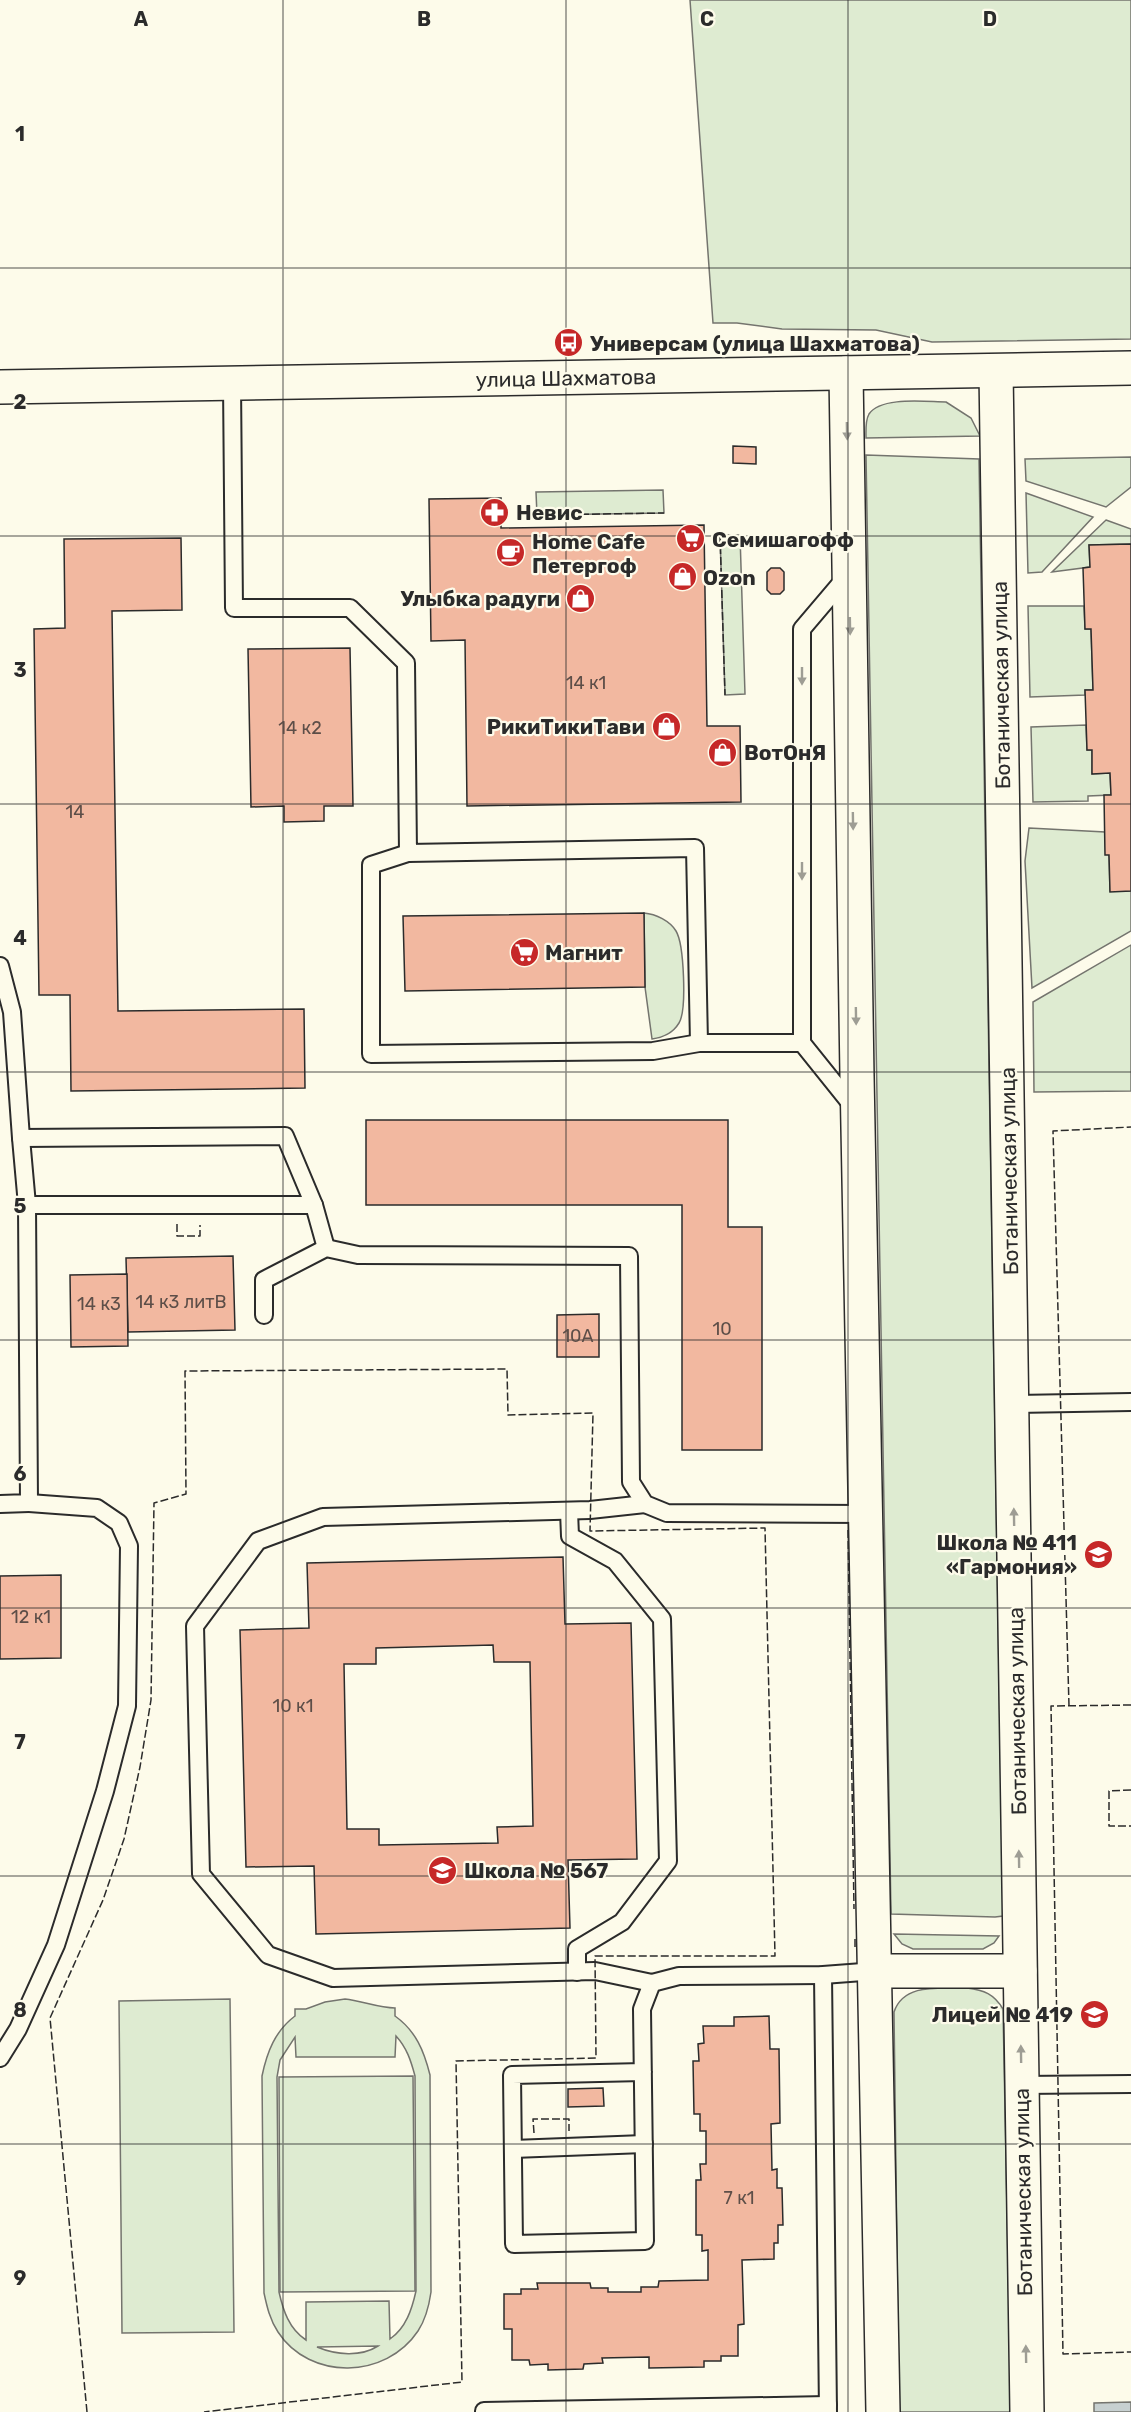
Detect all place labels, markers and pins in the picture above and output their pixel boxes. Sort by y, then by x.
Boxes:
bus stop icon: Универсам (улица Шахматова) [553,327,585,359]
place label: Универсам (улица Шахматова) [590,331,920,356]
pharmacy icon: Невис [479,496,511,528]
place label: Невис [516,500,583,525]
supermarket icon: Семишагофф [675,523,707,555]
place label: Семишагофф [712,527,854,552]
place label: Home Cafe Петергоф [532,529,645,578]
cafe icon: Home Cafe Петергоф [495,537,527,569]
shop icon: Ozon [666,561,698,593]
place label: Ozon [703,565,756,590]
shop icon: Улыбка радуги [565,582,597,614]
place label: Улыбка радуги [400,586,560,611]
shop icon: РикиТикиТави [650,710,682,742]
place label: РикиТикиТави [487,714,645,739]
shop icon: ВотОнЯ [707,736,739,768]
place label: ВотОнЯ [744,740,826,765]
supermarket icon: Магнит [508,936,540,968]
place label: Магнит [545,940,623,965]
place label: Школа № 411 «Гармония» [937,1530,1077,1579]
school or university icon: Школа № 411 «Гармония» [1082,1538,1114,1570]
school or university icon: Школа № 567 [427,1854,459,1886]
place label: Школа № 567 [464,1858,608,1883]
school or university icon: Лицей № 419 [1078,1998,1110,2030]
place label: Лицей № 419 [932,2002,1073,2027]

